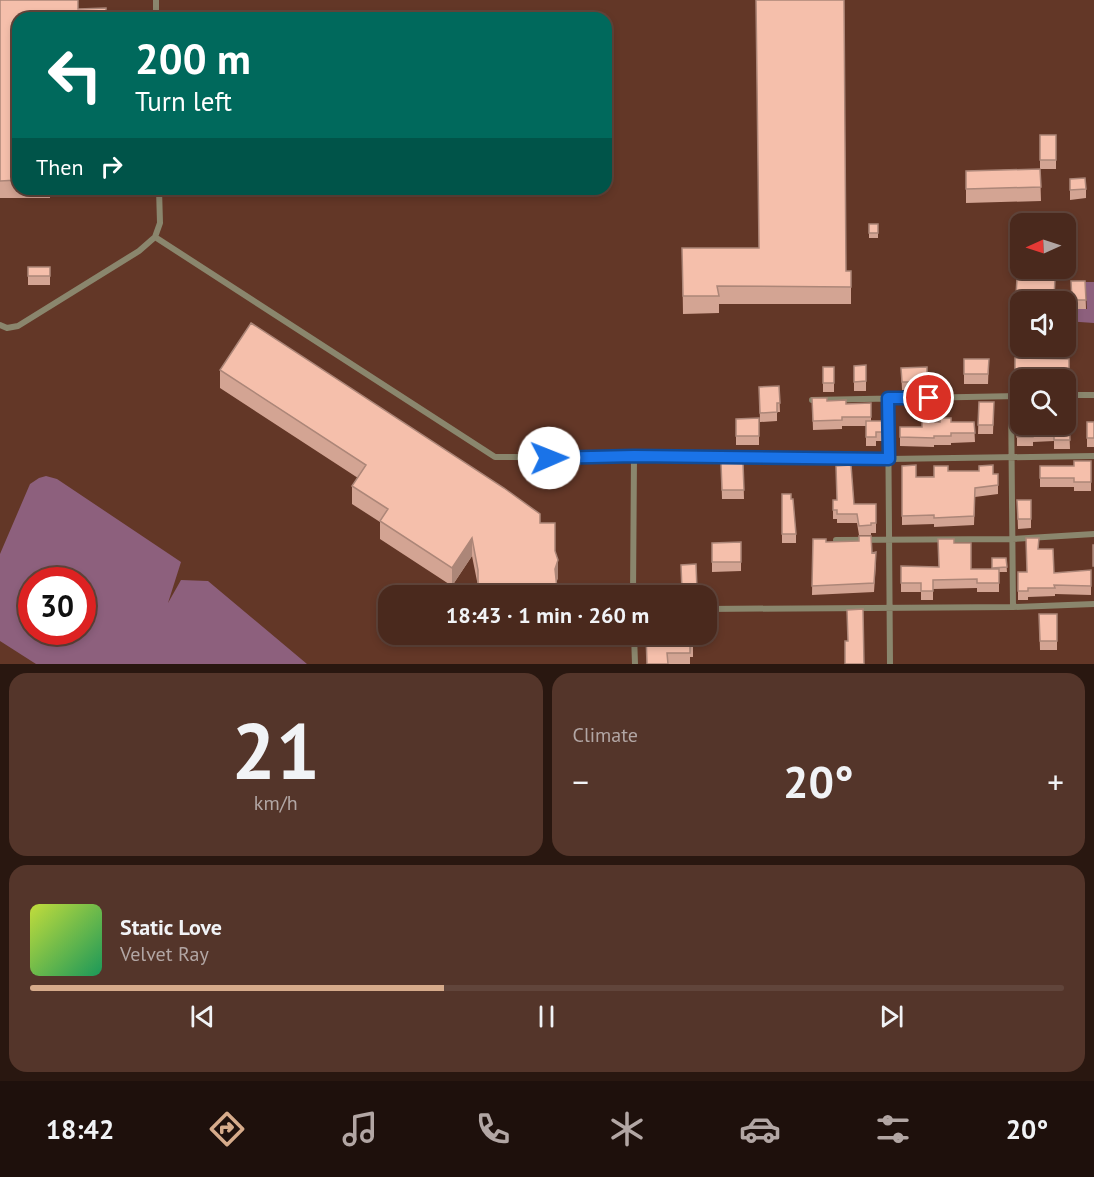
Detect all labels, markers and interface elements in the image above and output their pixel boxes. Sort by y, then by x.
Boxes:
text: 200 m [135,31,251,86]
icon: left [36,36,114,114]
text: Turn left [135,84,232,118]
icon: right [95,150,128,183]
text: Then [36,153,83,181]
north arrow [1010,213,1076,279]
map controls [1010,213,1076,435]
button: sound [1010,291,1076,357]
button: search [1010,369,1076,435]
pin [903,372,954,423]
icon: arrive [912,381,945,414]
position arrow [517,426,581,490]
speed limit sign: 30 [18,567,96,645]
text: 18:43 · 1 min · 260 m [446,601,649,629]
text: 21 [232,700,320,801]
text: Climate [573,722,638,748]
text: 20° [783,752,854,810]
text: − [573,760,589,803]
text: + [1047,760,1064,803]
text: km/h [254,790,298,816]
text: Static Love [120,913,222,941]
text: Velvet Ray [120,941,209,967]
icon: previous [186,1000,219,1033]
icon: pause [530,1000,563,1033]
icon: next [875,1000,908,1033]
icon: directions [206,1108,248,1150]
icon: music [339,1108,381,1150]
icon: phone [472,1108,514,1150]
icon: climate [606,1108,648,1150]
icon: car [739,1108,781,1150]
icon: filters [872,1108,914,1150]
text: 18:42 [46,1112,114,1146]
text: 20° [1006,1112,1048,1146]

